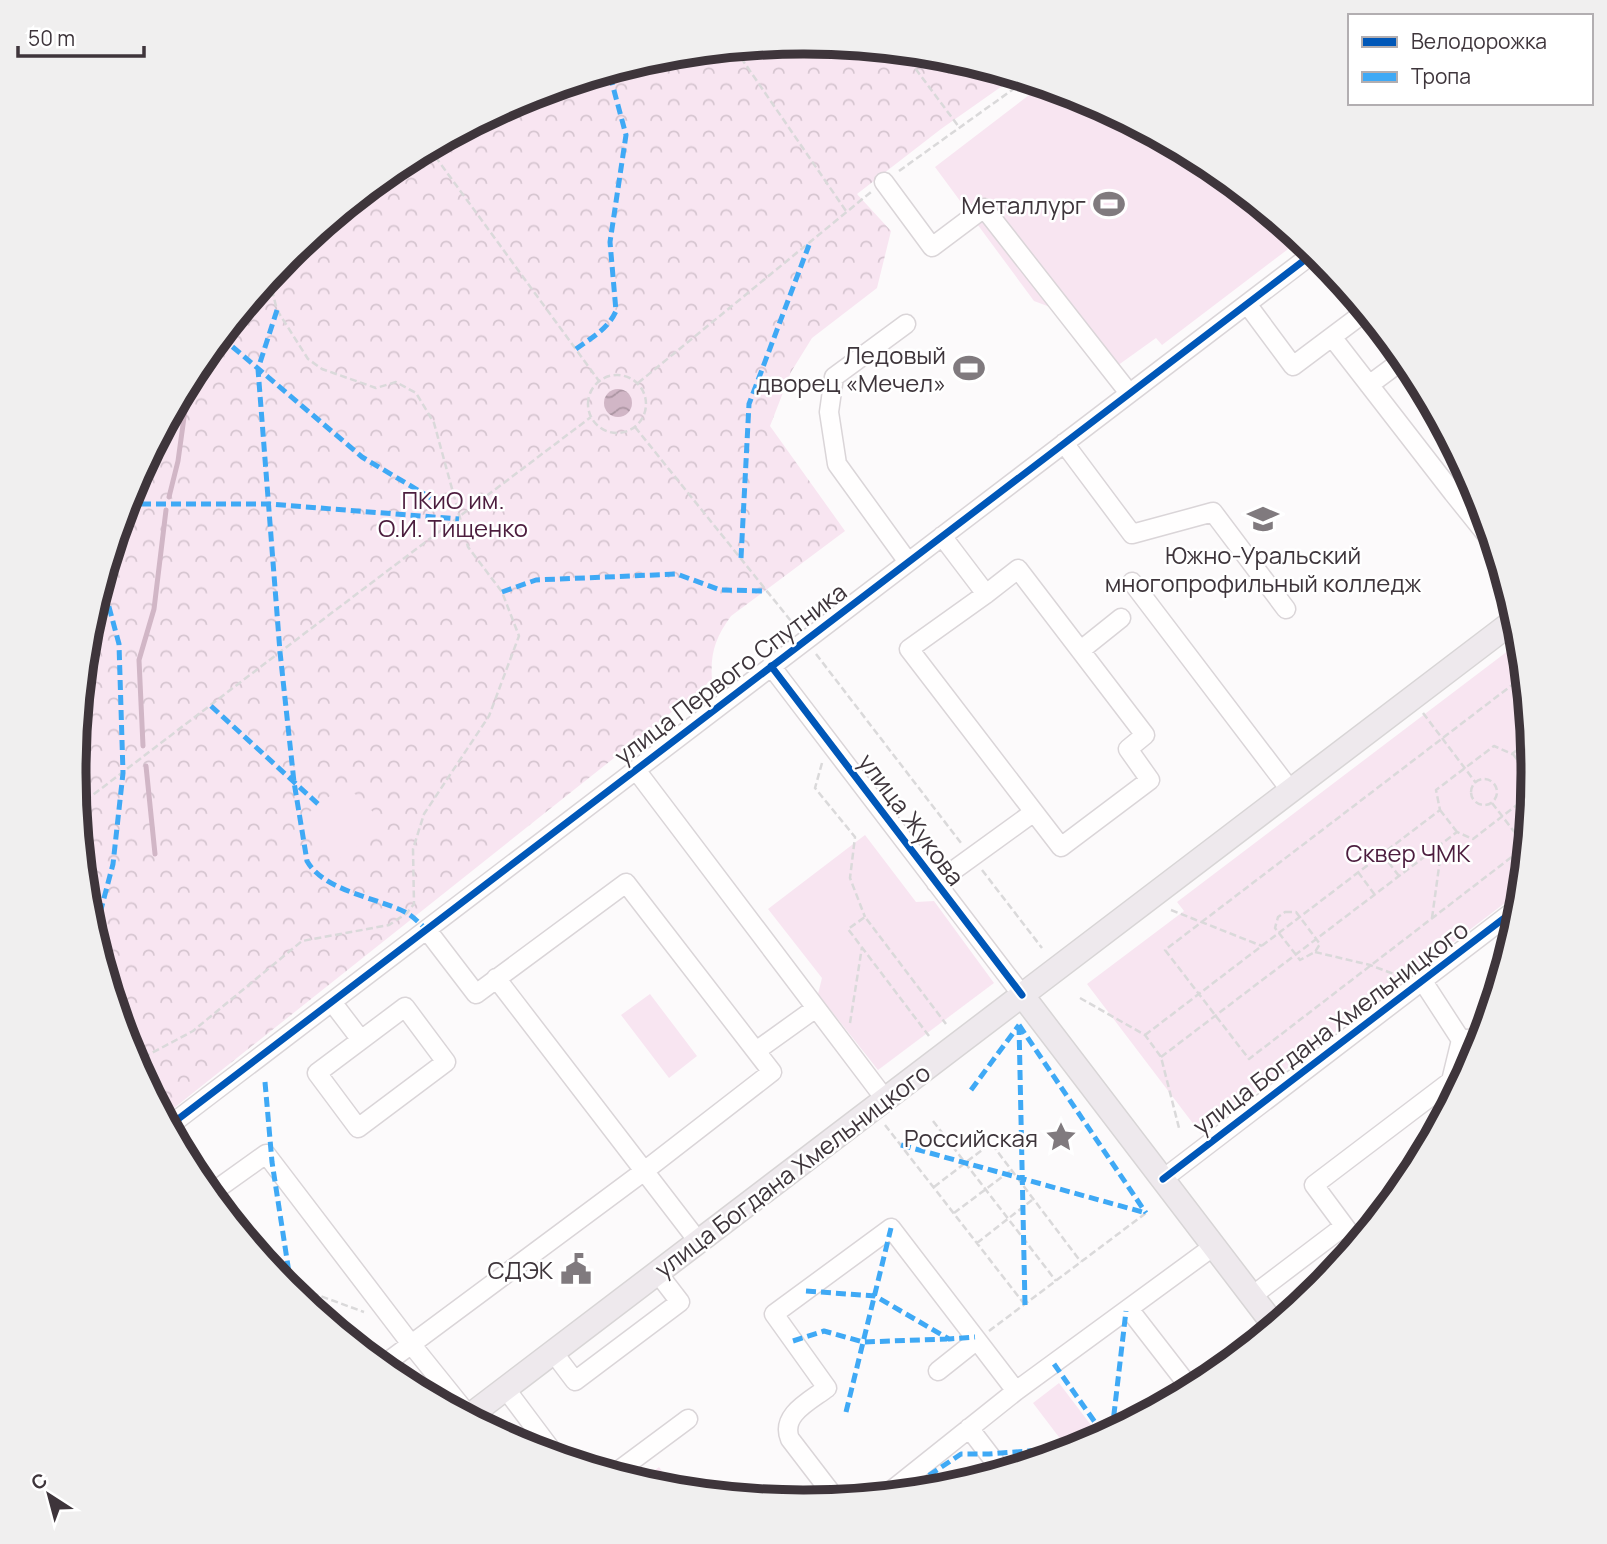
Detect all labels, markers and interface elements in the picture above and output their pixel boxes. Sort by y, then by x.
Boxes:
scale bar [18,14,144,58]
legend [1348,14,1593,105]
text: 50 m [28,24,75,52]
text: Велодорожка [1411,27,1547,55]
text: Тропа [1411,62,1471,90]
sports icon: Металлург [1092,187,1126,221]
place label: Металлург [961,188,1086,221]
place label: Ледовый дворец «Мечел» [756,338,946,399]
sports icon: Ледовый дворец «Мечел» [952,351,986,385]
park label: ПКиО им. О.И. Тищенко [378,483,528,544]
school or university icon: Южно-Уральский многопрофильный колледж [1246,502,1280,536]
place label: Южно-Уральский многопрофильный колледж [1105,538,1422,599]
street label: улица Первого Спутника [607,575,853,771]
street label: улица Жукова [851,746,973,892]
park label: Сквер ЧМК [1346,836,1471,869]
street label: улица Богдана Хмельницкого [1185,912,1475,1142]
street label: улица Богдана Хмельницкого [647,1055,937,1285]
place icon: Российская [1044,1120,1078,1154]
place label: Российская [904,1121,1038,1154]
public building icon: СДЭК [559,1252,593,1286]
place label: СДЭК [487,1253,554,1286]
north arrow [14,1460,84,1530]
text: С [26,1467,52,1496]

